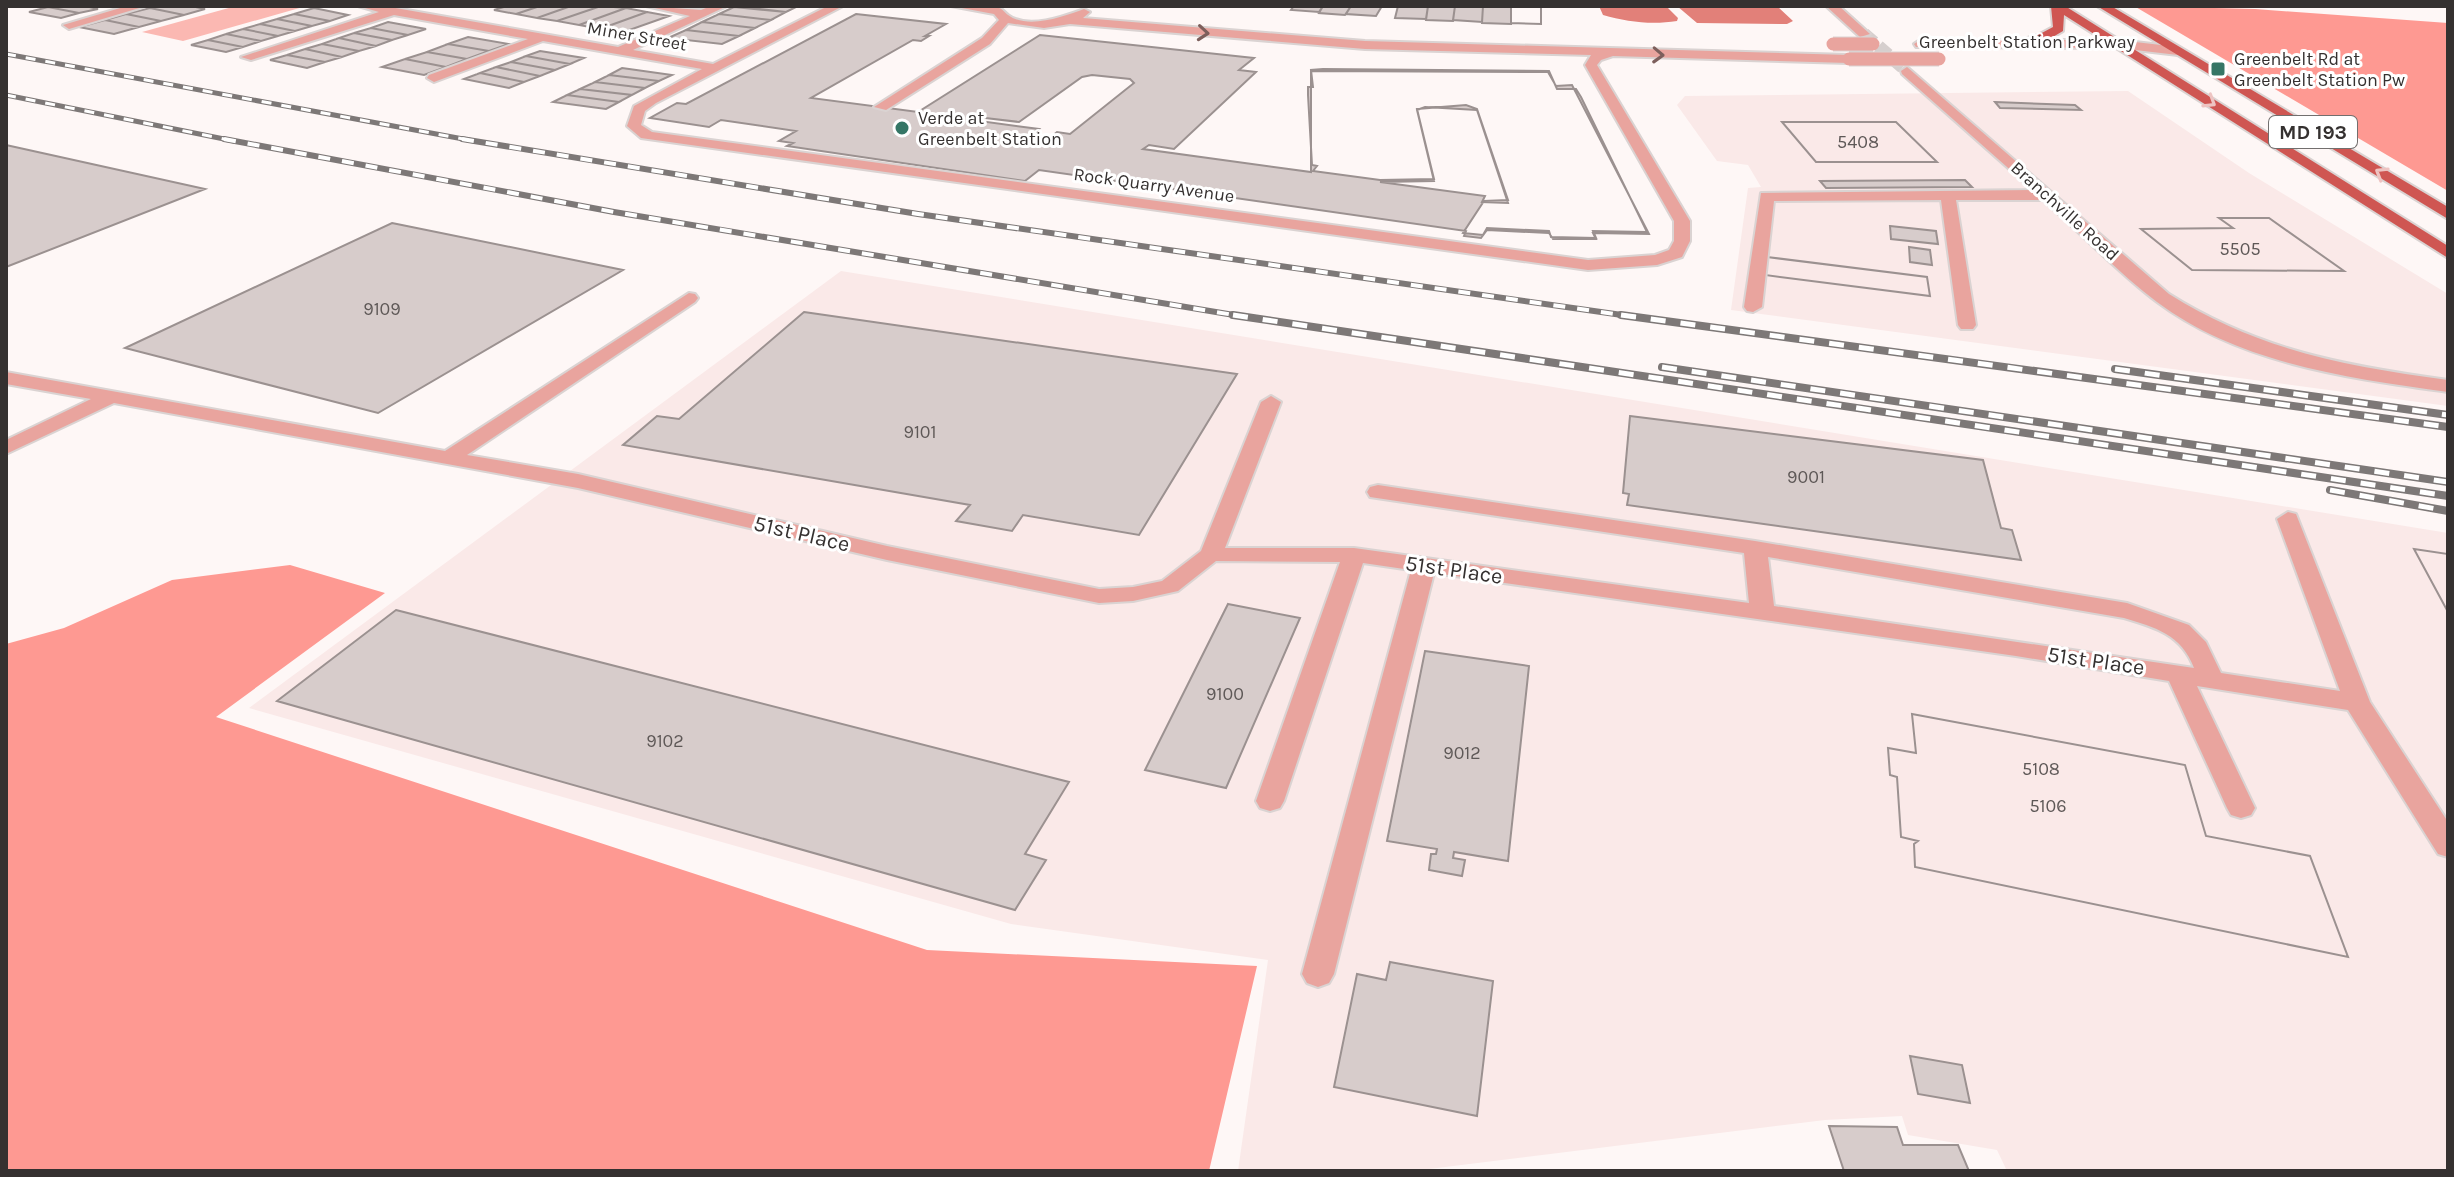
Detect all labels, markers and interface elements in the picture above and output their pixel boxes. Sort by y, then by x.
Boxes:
street label: Miner Street [585,16,689,56]
one-way arrow [1197,24,1210,41]
street label: Greenbelt Station Parkway [1919,31,2136,53]
one-way arrow [1652,47,1665,64]
place label: Greenbelt Rd at Greenbelt Station Pw [2234,48,2405,91]
marker: Greenbelt Rd at Greenbelt Station Pw [2209,60,2227,78]
one-way arrow [2201,92,2216,107]
place label: Verde at Greenbelt Station [918,107,1062,150]
road number: MD 193 [2269,116,2357,148]
marker: Verde at Greenbelt Station [893,119,911,137]
house number: 5408 [1837,131,1879,153]
street label: Branchville Road [2006,157,2124,265]
street label: Rock Quarry Avenue [1072,163,1236,207]
one-way arrow [2375,168,2390,183]
house number: 5505 [2219,238,2261,260]
house number: 9109 [363,298,401,320]
house number: 9101 [903,421,937,443]
house number: 9001 [1787,466,1825,488]
street label: 51st Place [751,510,852,558]
street label: 51st Place [1404,550,1504,590]
street label: 51st Place [2046,641,2146,681]
house number: 9100 [1206,683,1244,705]
house number: 9102 [646,730,684,752]
house number: 9012 [1443,742,1481,764]
house number: 5108 [2022,758,2060,780]
house number: 5106 [2029,795,2067,817]

